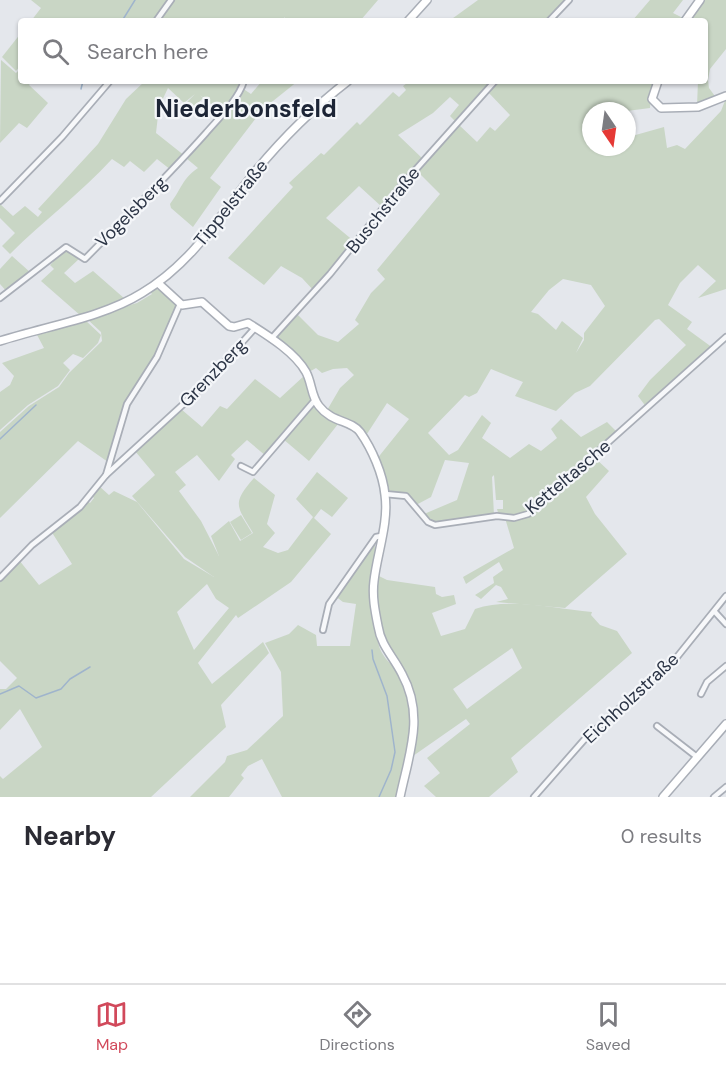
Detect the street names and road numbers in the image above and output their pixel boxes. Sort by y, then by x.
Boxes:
street label: Tippelstraße [189,155,273,251]
street label: Buschstraße [341,162,425,258]
street label: Vogelsberg [90,171,172,253]
street label: Grenzberg [174,333,252,413]
street label: Ketteltasche [520,434,616,520]
street label: Eichholzstraße [578,647,684,749]

